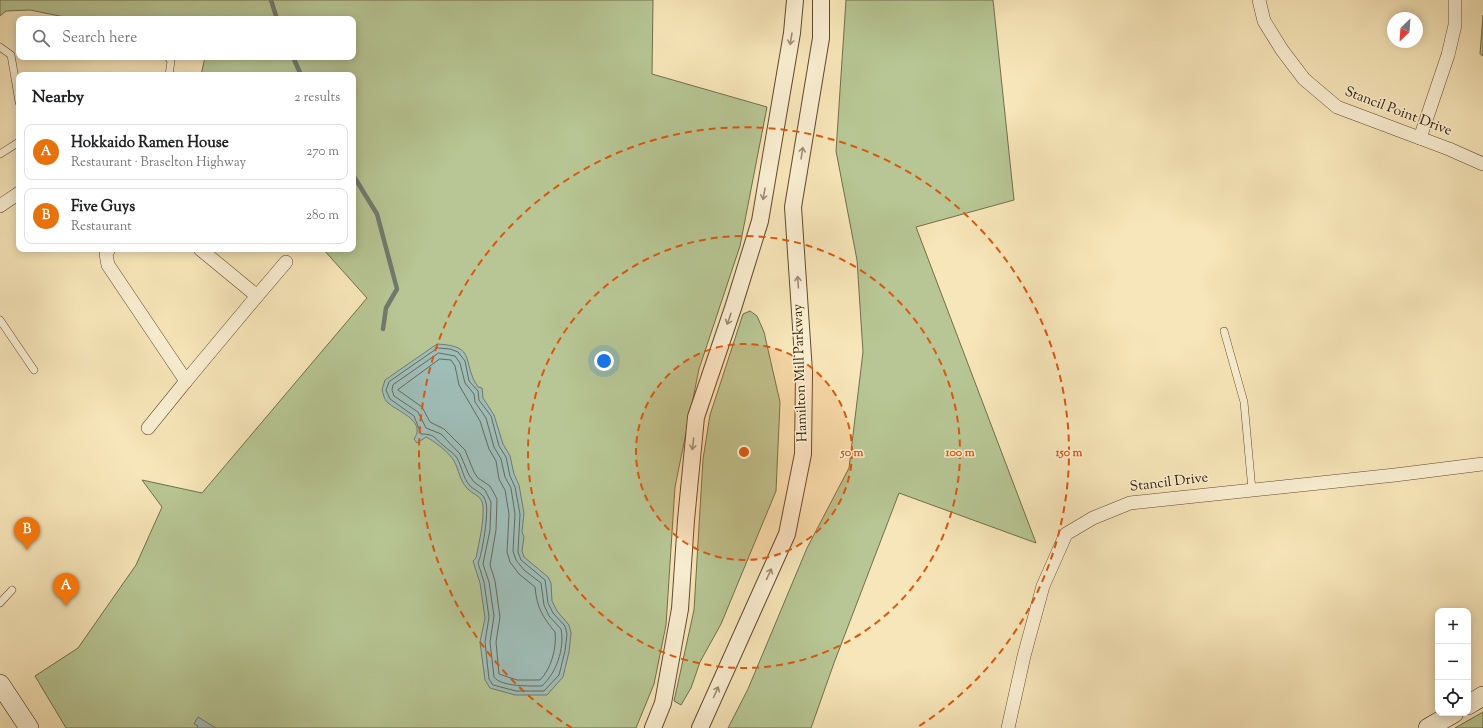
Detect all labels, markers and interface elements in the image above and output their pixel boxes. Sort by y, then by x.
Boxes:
north arrow [1387,12,1423,48]
search box [16,16,356,60]
icon: search [30,27,52,49]
text: Search here [62,28,137,49]
one-way arrow [787,32,795,45]
street label: Stancil Point Drive [1341,82,1455,142]
text: Nearby [32,86,84,110]
text: 2 results [295,89,340,107]
text: Hokkaido Ramen House [71,133,229,154]
text: A [41,143,51,161]
text: 270 m [306,143,339,161]
one-way arrow [798,146,806,159]
text: Restaurant · Braselton Highway [71,154,246,172]
one-way arrow [760,188,768,201]
text: Five Guys [71,197,135,218]
text: B [42,207,50,225]
text: 280 m [306,207,339,225]
text: Restaurant [71,218,132,236]
one-way arrow [794,276,802,289]
street label: Hamilton Mill Parkway [789,303,813,443]
one-way arrow [725,313,732,326]
your location [594,351,614,371]
one-way arrow [690,437,697,450]
text: 50 m [840,444,864,462]
text: 100 m [944,444,975,462]
text: 150 m [1054,444,1083,462]
centre of rings [737,445,751,459]
street label: Stancil Drive [1129,468,1209,498]
pin: B [14,517,40,550]
one-way arrow [766,568,773,580]
pin: A [53,573,79,606]
map controls [1435,608,1471,716]
button: + [1435,608,1471,644]
button: − [1435,644,1471,680]
button: locate [1435,680,1471,716]
one-way arrow [713,687,720,699]

